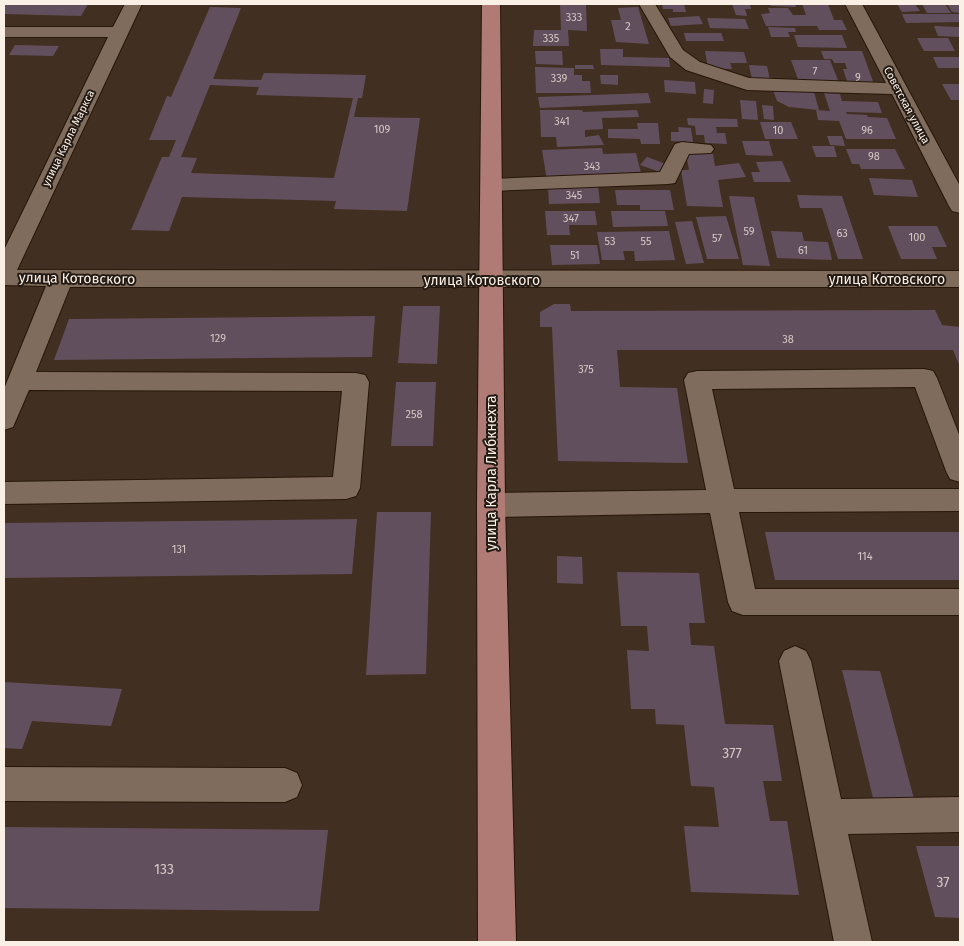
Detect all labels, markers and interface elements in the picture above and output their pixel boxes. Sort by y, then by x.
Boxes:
house number: 333 [566,11,582,24]
house number: 2 [625,20,631,33]
house number: 335 [543,32,560,45]
house number: 7 [813,65,818,78]
street label: Советская улица [881,65,932,146]
house number: 9 [855,71,861,84]
house number: 339 [551,72,568,85]
street label: улица Карла Маркса [39,88,97,188]
house number: 341 [554,115,570,128]
house number: 109 [374,123,391,136]
house number: 10 [773,124,783,137]
house number: 96 [861,124,873,137]
house number: 98 [868,150,880,163]
house number: 343 [584,160,600,173]
house number: 345 [566,189,583,202]
house number: 347 [563,212,579,225]
house number: 59 [743,225,755,238]
house number: 63 [836,227,848,240]
house number: 100 [908,231,926,244]
house number: 57 [712,232,722,245]
house number: 53 [605,235,615,248]
house number: 55 [641,235,652,248]
house number: 61 [798,244,808,257]
house number: 51 [570,249,580,262]
street label: улица Котовского [19,269,135,288]
street label: улица Котовского [829,271,945,288]
street label: улица Котовского [424,272,540,289]
house number: 129 [210,332,226,345]
house number: 38 [782,333,794,346]
house number: 375 [578,363,594,376]
street label: улица Карла Либкнехта [483,395,500,551]
house number: 258 [405,408,423,421]
house number: 131 [172,543,186,556]
house number: 114 [857,550,873,563]
house number: 377 [722,745,742,762]
house number: 133 [154,861,174,878]
house number: 37 [936,874,950,891]

